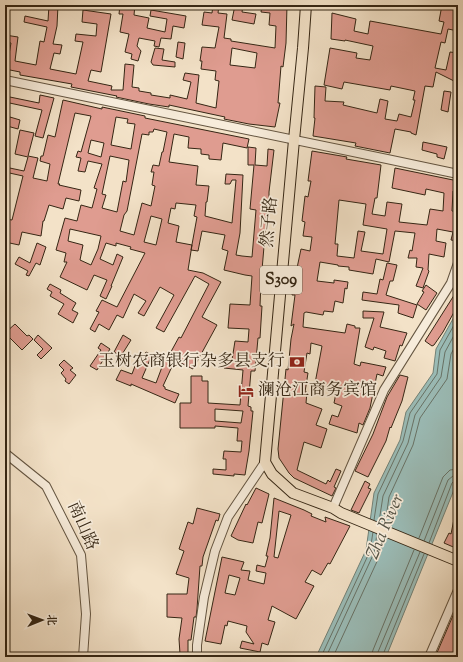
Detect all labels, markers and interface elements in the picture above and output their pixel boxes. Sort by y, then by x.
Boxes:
street label: 然子路 [256,196,284,248]
road number: S309 [260,266,302,294]
place label: 玉树农商银行杂多县支行 [98,350,285,374]
bank icon: 玉树农商银行杂多县支行 [288,353,306,371]
place label: 澜沧江商务宾馆 [258,379,377,403]
hotel icon: 澜沧江商务宾馆 [237,382,255,400]
water label: Zha River [361,490,412,564]
street label: 南山路 [61,498,103,554]
north arrow [22,600,62,640]
text: 北 [43,614,59,625]

